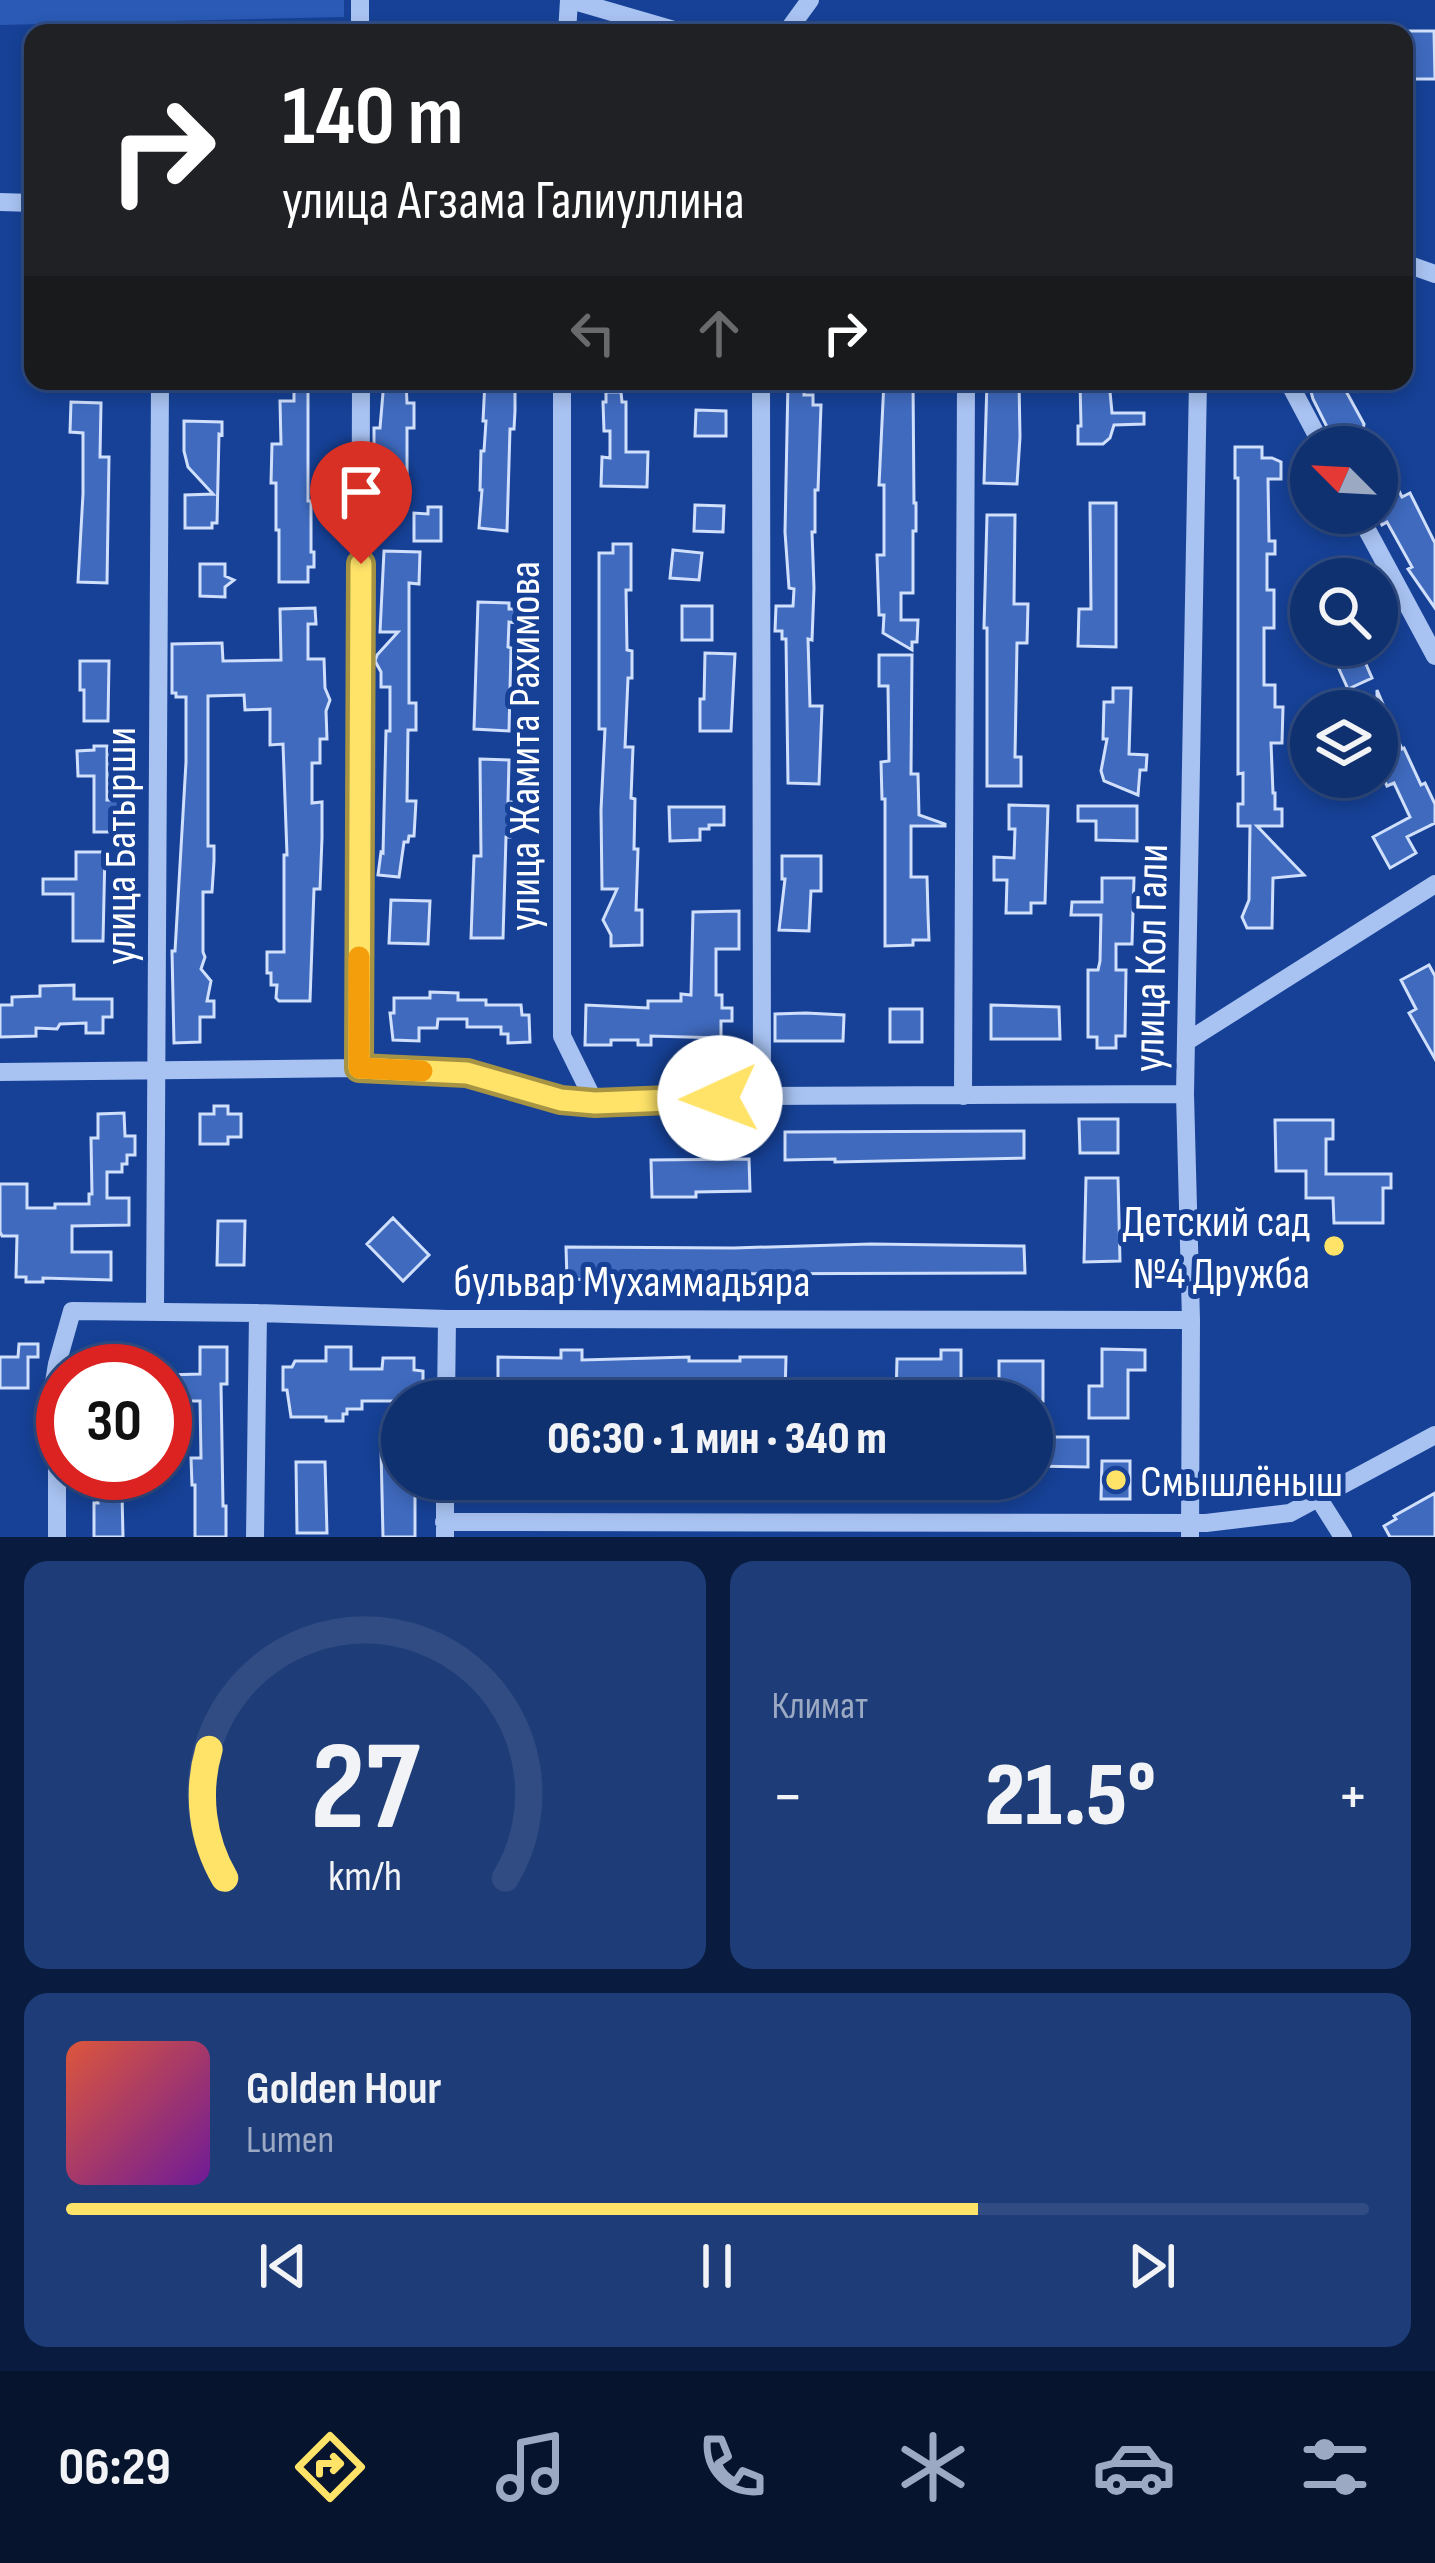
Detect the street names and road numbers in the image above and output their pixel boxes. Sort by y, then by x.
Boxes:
street label: улица Жамита Рахимова [498,561,553,931]
street label: улица Батырши [94,727,149,965]
street label: улица Кол Гали [1122,844,1181,1072]
street label: бульвар Мухаммадьяра [453,1255,811,1310]

